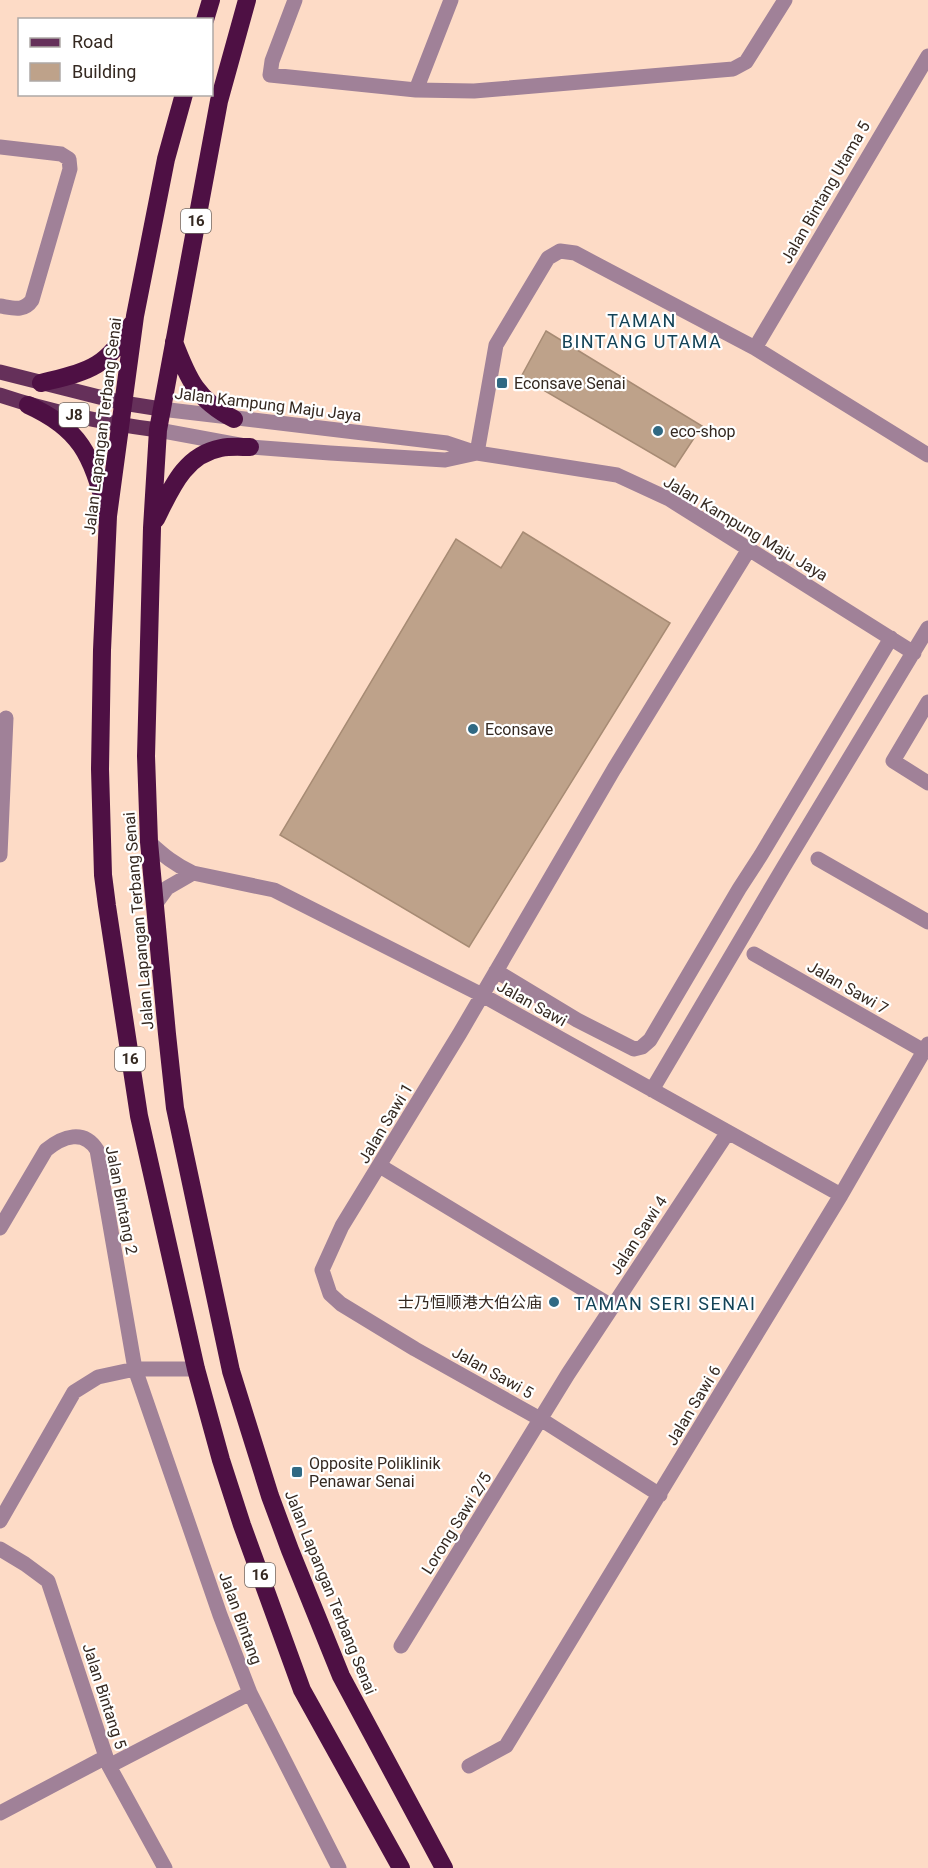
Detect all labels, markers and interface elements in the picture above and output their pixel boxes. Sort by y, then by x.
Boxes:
legend [18,18,213,96]
text: Road [72,31,113,52]
text: Building [72,61,136,82]
street label: Jalan Bintang Utama 5 [777,118,874,267]
road number: 16 [181,209,211,233]
district label: TAMAN BINTANG UTAMA [562,310,722,352]
street label: Jalan Lapangan Terbang Senai [80,316,125,536]
place label: Econsave Senai [514,374,626,393]
marker: Econsave Senai [495,376,509,390]
street label: Jalan Kampung Maju Jaya [173,384,362,425]
road number: J8 [59,403,89,427]
place label: eco-shop [670,422,736,441]
marker: eco-shop [651,424,665,438]
street label: Jalan Kampung Maju Jaya [660,472,831,585]
place label: Econsave [485,720,553,739]
marker: Econsave [466,722,480,736]
street label: Jalan Lapangan Terbang Senai [120,811,157,1031]
street label: Jalan Sawi 7 [804,957,891,1018]
street label: Jalan Sawi [493,976,570,1030]
road number: 16 [115,1047,145,1071]
street label: Jalan Sawi 1 [354,1080,417,1167]
street label: Jalan Bintang 2 [102,1144,141,1256]
street label: Jalan Sawi 4 [606,1192,671,1278]
place label: 士乃恒顺港大伯公庙 [398,1293,542,1312]
district label: TAMAN SERI SENAI [574,1293,756,1314]
marker: 士乃恒顺港大伯公庙 [547,1295,561,1309]
street label: Jalan Sawi 5 [449,1342,537,1403]
street label: Jalan Sawi 6 [662,1362,725,1449]
place label: Opposite Poliklinik Penawar Senai [309,1454,441,1491]
marker: Opposite Poliklinik Penawar Senai [290,1465,304,1479]
street label: Lorong Sawi 2/5 [417,1469,495,1578]
street label: Jalan Lapangan Terbang Senai [281,1487,380,1697]
road number: 16 [245,1563,275,1587]
street label: Jalan Bintang [215,1569,266,1667]
street label: Jalan Bintang 5 [78,1641,131,1752]

